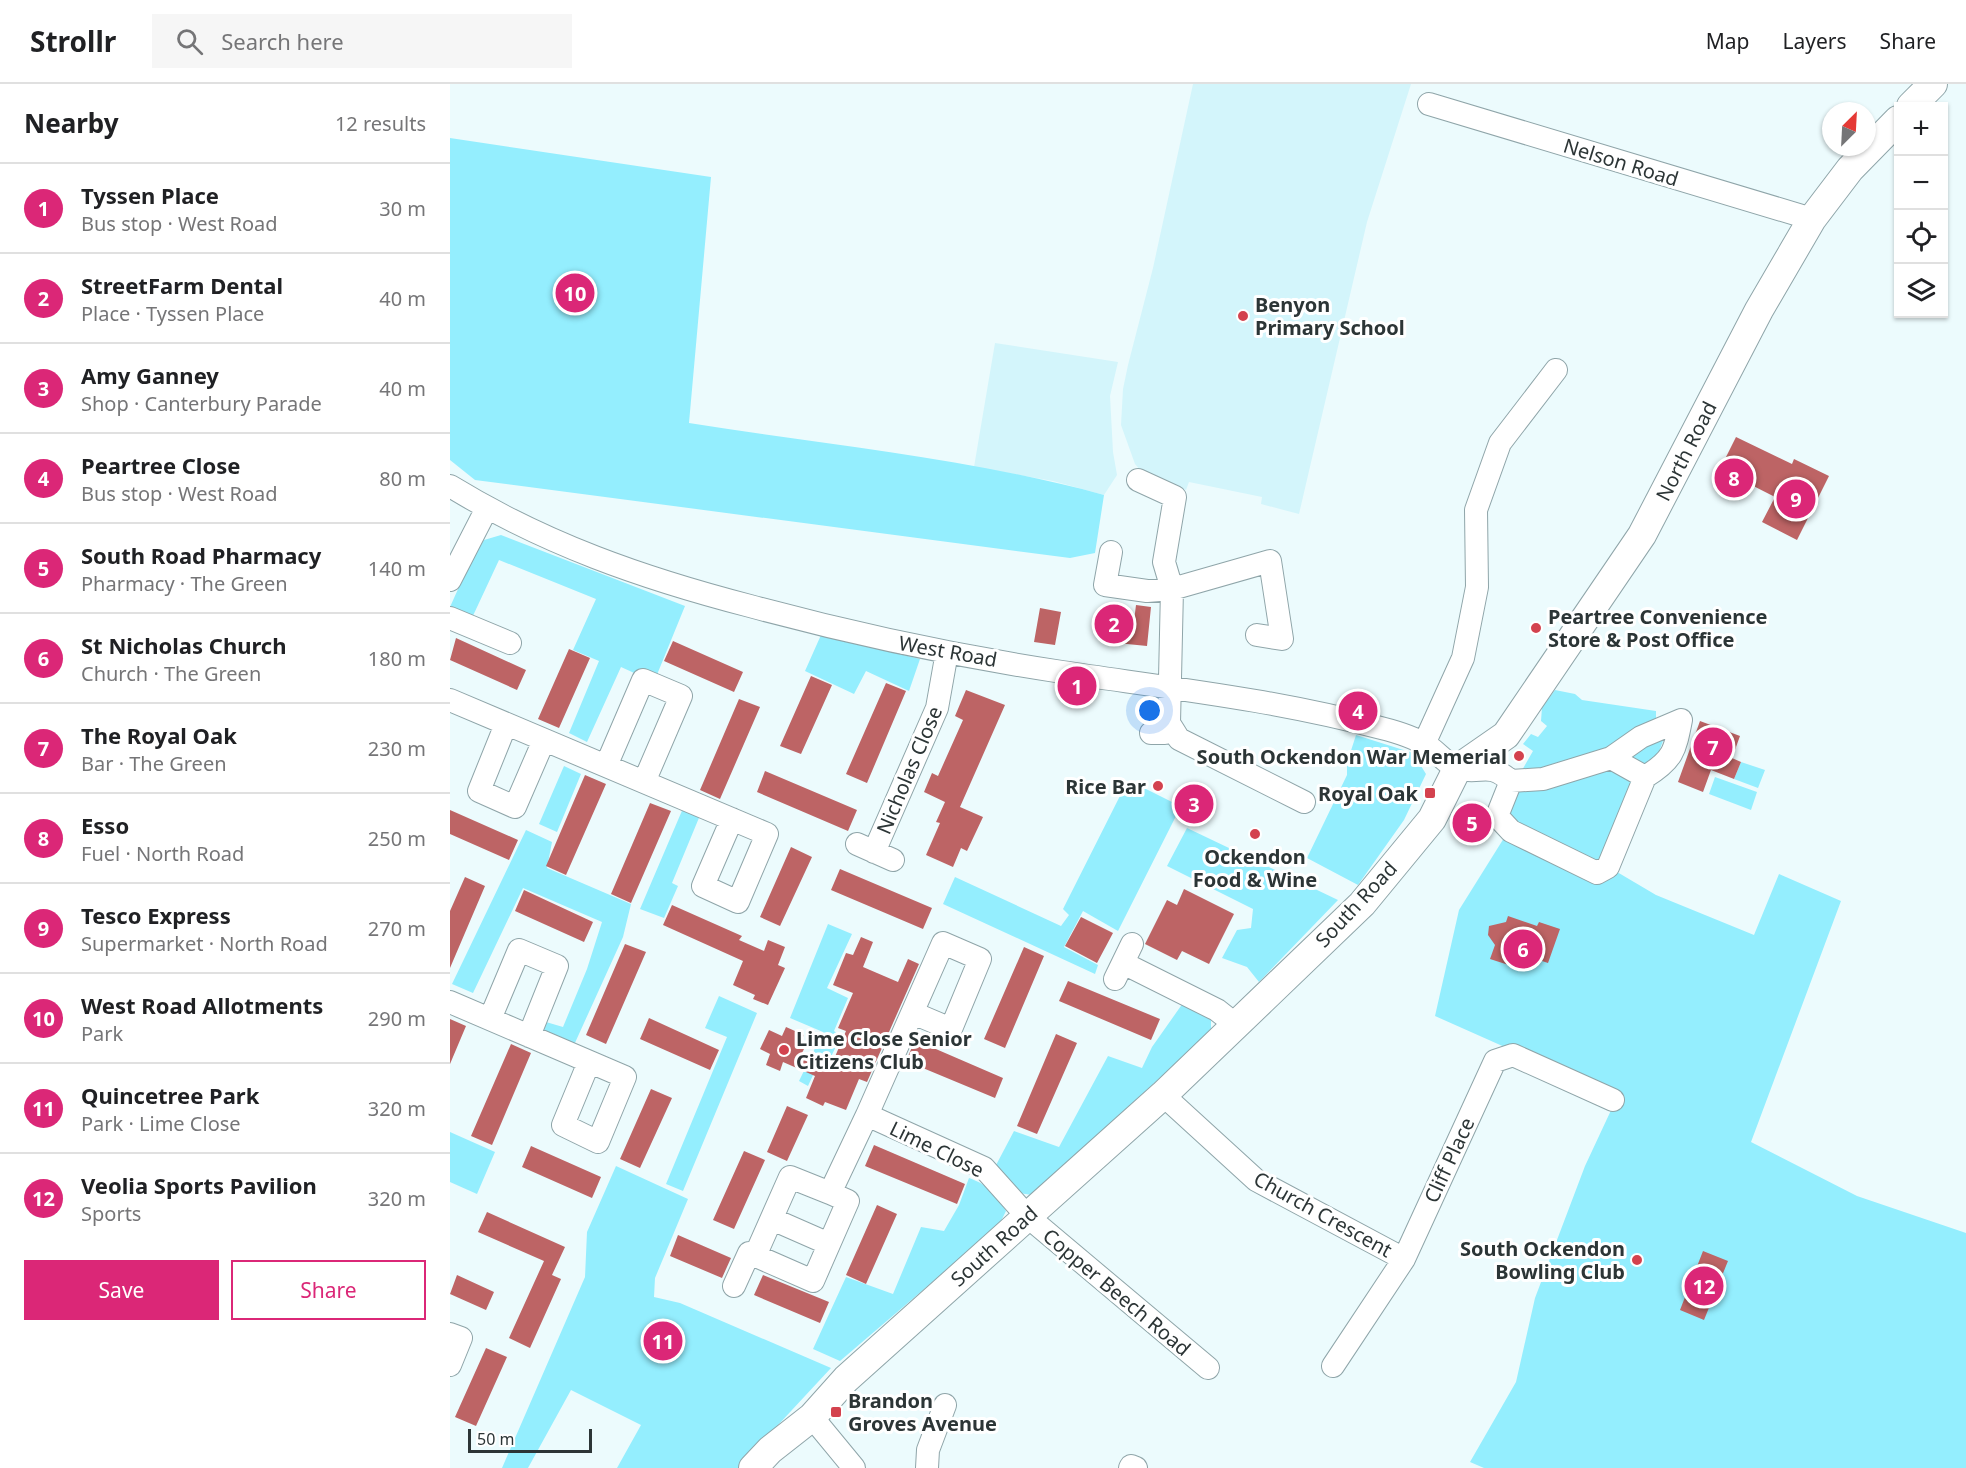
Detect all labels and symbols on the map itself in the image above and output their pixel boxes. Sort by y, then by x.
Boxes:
north arrow [1822,102,1876,156]
street label: Nelson Road [1560,132,1682,192]
pin: 10 [556,270,594,316]
place label: Benyon Primary School [1255,291,1405,341]
marker: Benyon Primary School [1236,309,1250,323]
street label: North Road [1649,397,1723,505]
pin: 8 [1714,456,1754,500]
pin: 9 [1776,476,1816,522]
pin: 2 [1094,602,1134,646]
place label: Peartree Convenience Store & Post Office [1548,603,1768,653]
marker: Peartree Convenience Store & Post Office [1529,621,1543,635]
street label: West Road [897,629,999,673]
pin: 1 [1058,664,1096,708]
pin: 4 [1338,688,1378,734]
your location [1135,696,1164,725]
street label: Nicholas Close [870,702,948,838]
pin: 7 [1694,724,1732,770]
place label: South Ockendon War Memerial [1197,743,1507,770]
marker: South Ockendon War Memerial [1512,749,1526,763]
place label: Rice Bar [1065,773,1146,800]
marker: Rice Bar [1151,779,1165,793]
place label: Royal Oak [1318,780,1419,807]
pin: 3 [1174,782,1214,826]
marker: Royal Oak [1423,786,1437,800]
pin: 5 [1452,800,1492,846]
marker: Ockendon Food & Wine [1248,827,1262,841]
place label: Ockendon Food & Wine [1193,843,1317,893]
street label: South Road [1309,855,1403,953]
pin: 6 [1504,926,1542,972]
place label: Lime Close Senior Citizens Club [796,1025,972,1075]
marker: Lime Close Senior Citizens Club [777,1043,791,1057]
street label: Cliff Place [1417,1113,1481,1207]
street label: Lime Close [885,1115,989,1183]
street label: Church Crescent [1249,1165,1397,1263]
street label: South Road [945,1200,1043,1292]
street label: Copper Beech Road [1038,1222,1196,1362]
place label: South Ockendon Bowling Club [1460,1235,1625,1285]
marker: South Ockendon Bowling Club [1630,1253,1644,1267]
pin: 12 [1684,1264,1724,1308]
pin: 11 [644,1318,682,1364]
place label: Brandon Groves Avenue [848,1387,997,1437]
marker: Brandon Groves Avenue [829,1405,843,1419]
scale bar [468,1426,592,1454]

